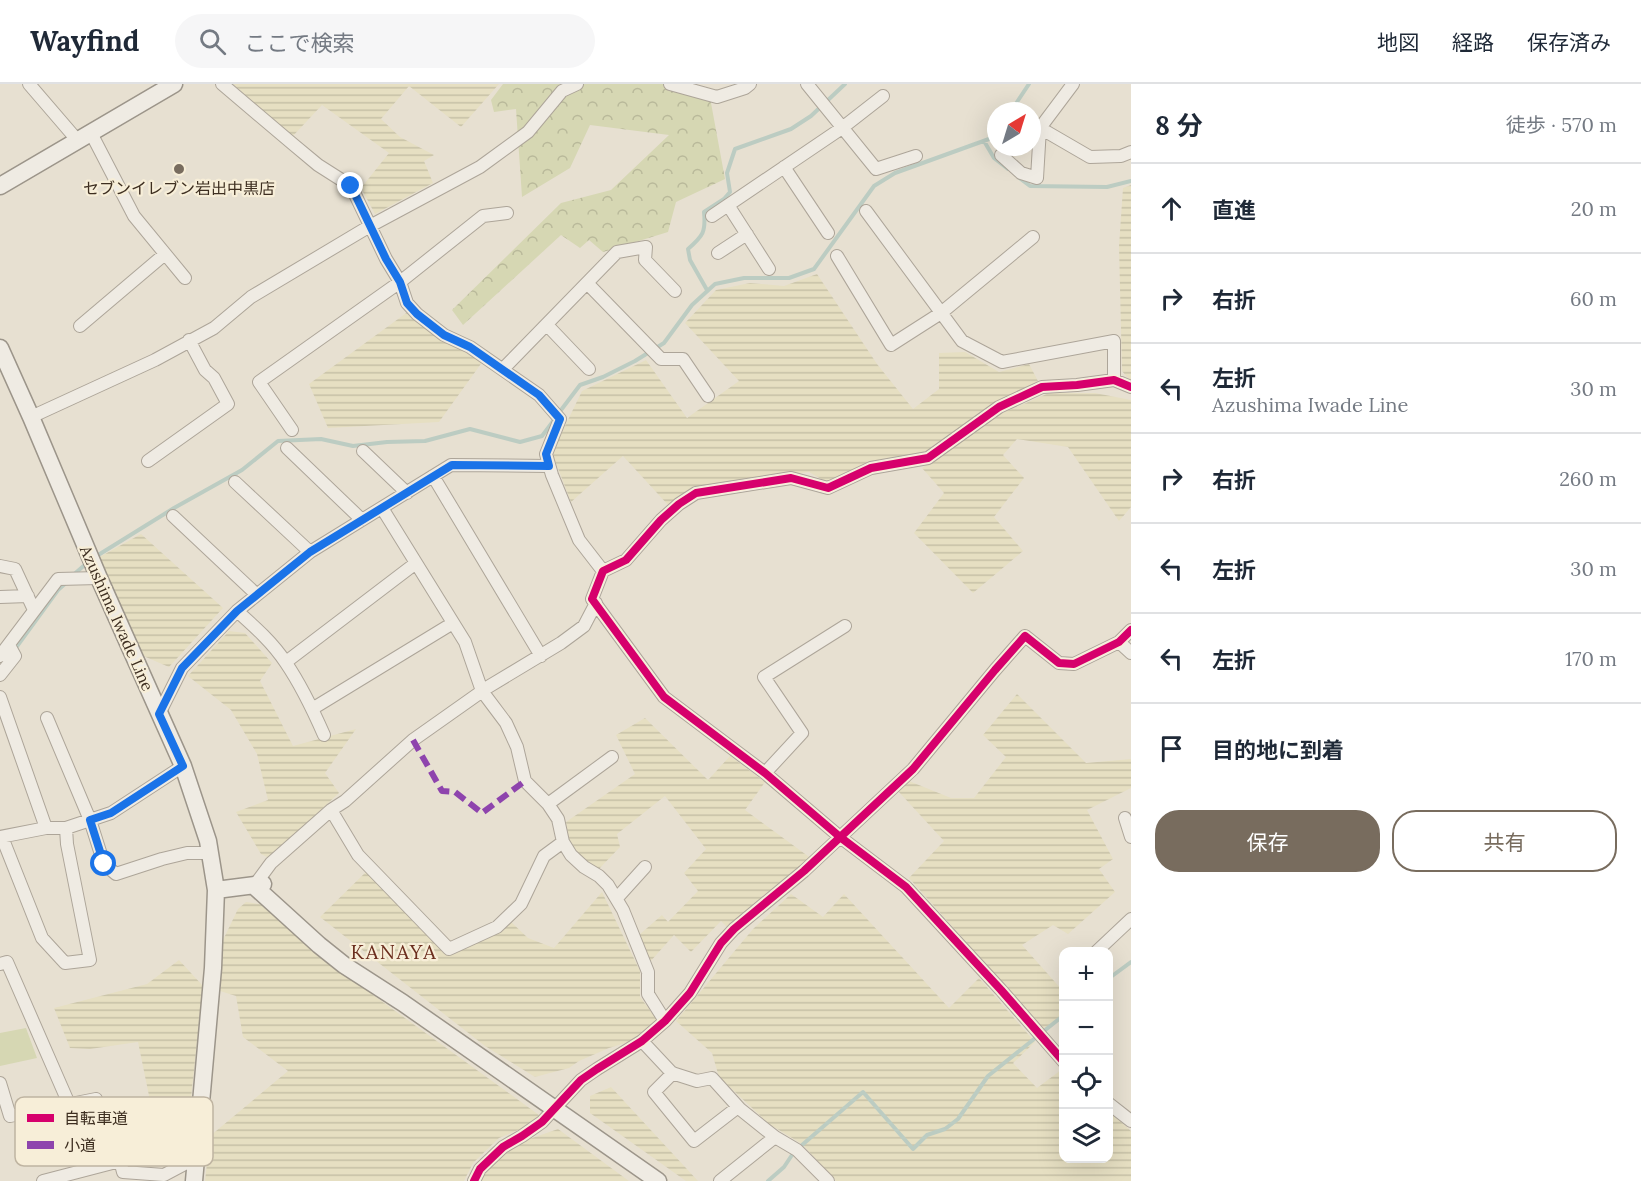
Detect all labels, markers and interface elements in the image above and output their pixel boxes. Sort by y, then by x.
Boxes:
search box [175,14,595,68]
text: Wayfind [30,23,139,59]
icon: search [196,25,229,58]
text: ここで検索 [244,29,354,57]
text: 地図 [1377,29,1419,56]
text: 経路 [1452,29,1494,56]
text: 保存済み [1527,29,1611,56]
north arrow [987,102,1041,156]
text: 8 分 [1155,109,1203,142]
text: 徒歩 · 570 m [1506,112,1617,137]
marker: セブンイレブン岩出中黒店 [172,162,186,176]
route end [337,172,363,198]
place label: セブンイレブン岩出中黒店 [83,178,275,198]
icon: ahead [1155,192,1188,225]
text: 直進 [1212,196,1256,224]
text: 20 m [1571,196,1617,221]
icon: right [1155,282,1188,315]
text: 右折 [1212,286,1256,314]
text: 60 m [1570,286,1617,311]
text: 左折 [1212,364,1256,392]
icon: left [1155,372,1188,405]
text: 30 m [1570,376,1617,401]
text: Azushima Iwade Line [1212,392,1408,417]
icon: right [1155,462,1188,495]
text: 右折 [1212,466,1256,494]
text: 260 m [1559,466,1617,491]
street label: Azushima Iwade Line [76,541,158,694]
icon: left [1155,552,1188,585]
text: 左折 [1212,556,1256,584]
text: 30 m [1570,556,1617,581]
icon: left [1155,642,1188,675]
text: 左折 [1212,646,1256,674]
text: 170 m [1565,646,1617,671]
icon: arrive [1155,732,1188,765]
text: 目的地に到着 [1212,736,1344,764]
button: 保存 [1155,810,1380,872]
button: 共有 [1392,810,1617,872]
route start [90,850,116,876]
district label: KANAYA [351,939,437,964]
map controls [1059,947,1113,1163]
button: + [1059,947,1113,1001]
button: − [1059,1001,1113,1055]
button: locate [1059,1055,1113,1109]
legend [15,1097,213,1166]
text: 自転車道 [64,1108,128,1128]
button: layers [1059,1109,1113,1163]
text: 小道 [64,1135,96,1155]

